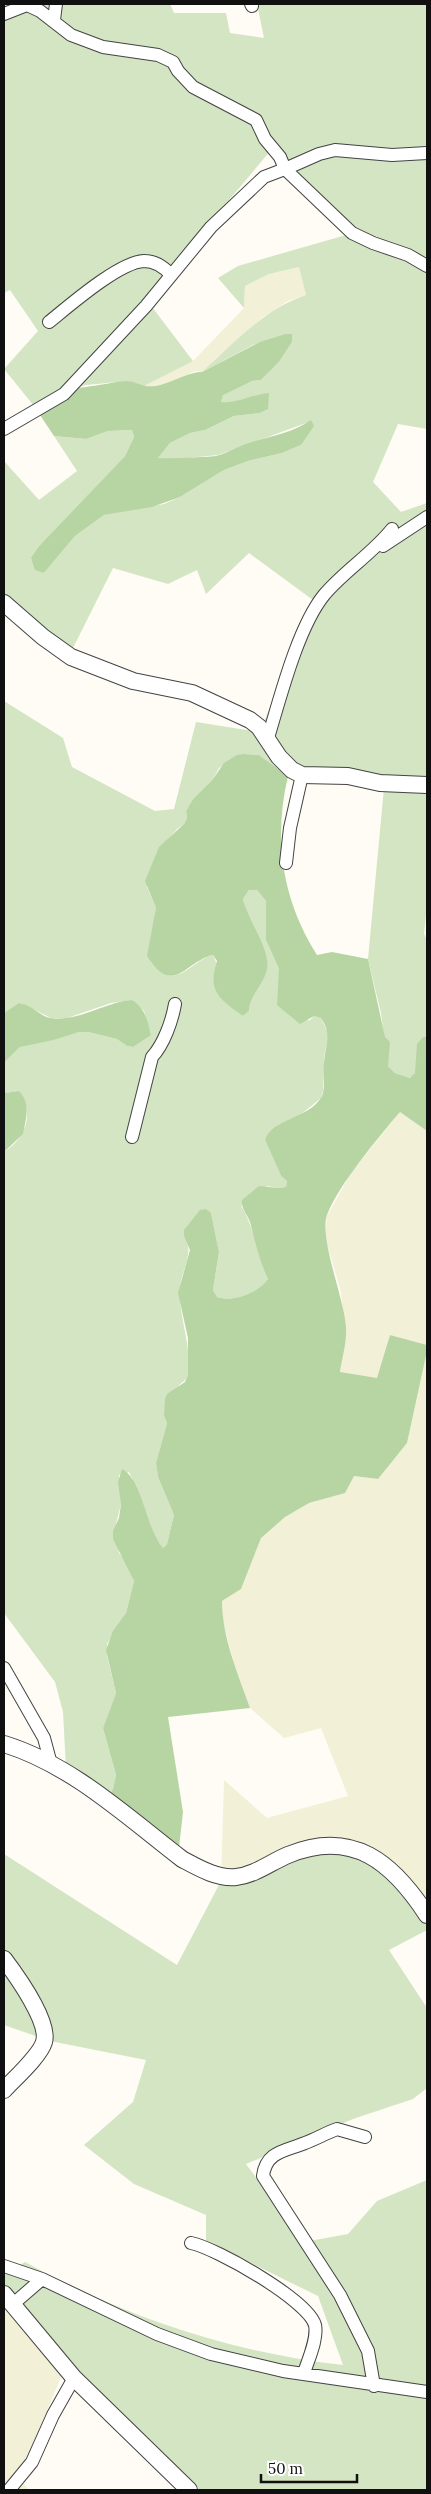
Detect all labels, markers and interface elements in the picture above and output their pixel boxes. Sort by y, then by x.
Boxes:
scale bar [261,2452,357,2484]
text: 50 m [268,2459,303,2478]

